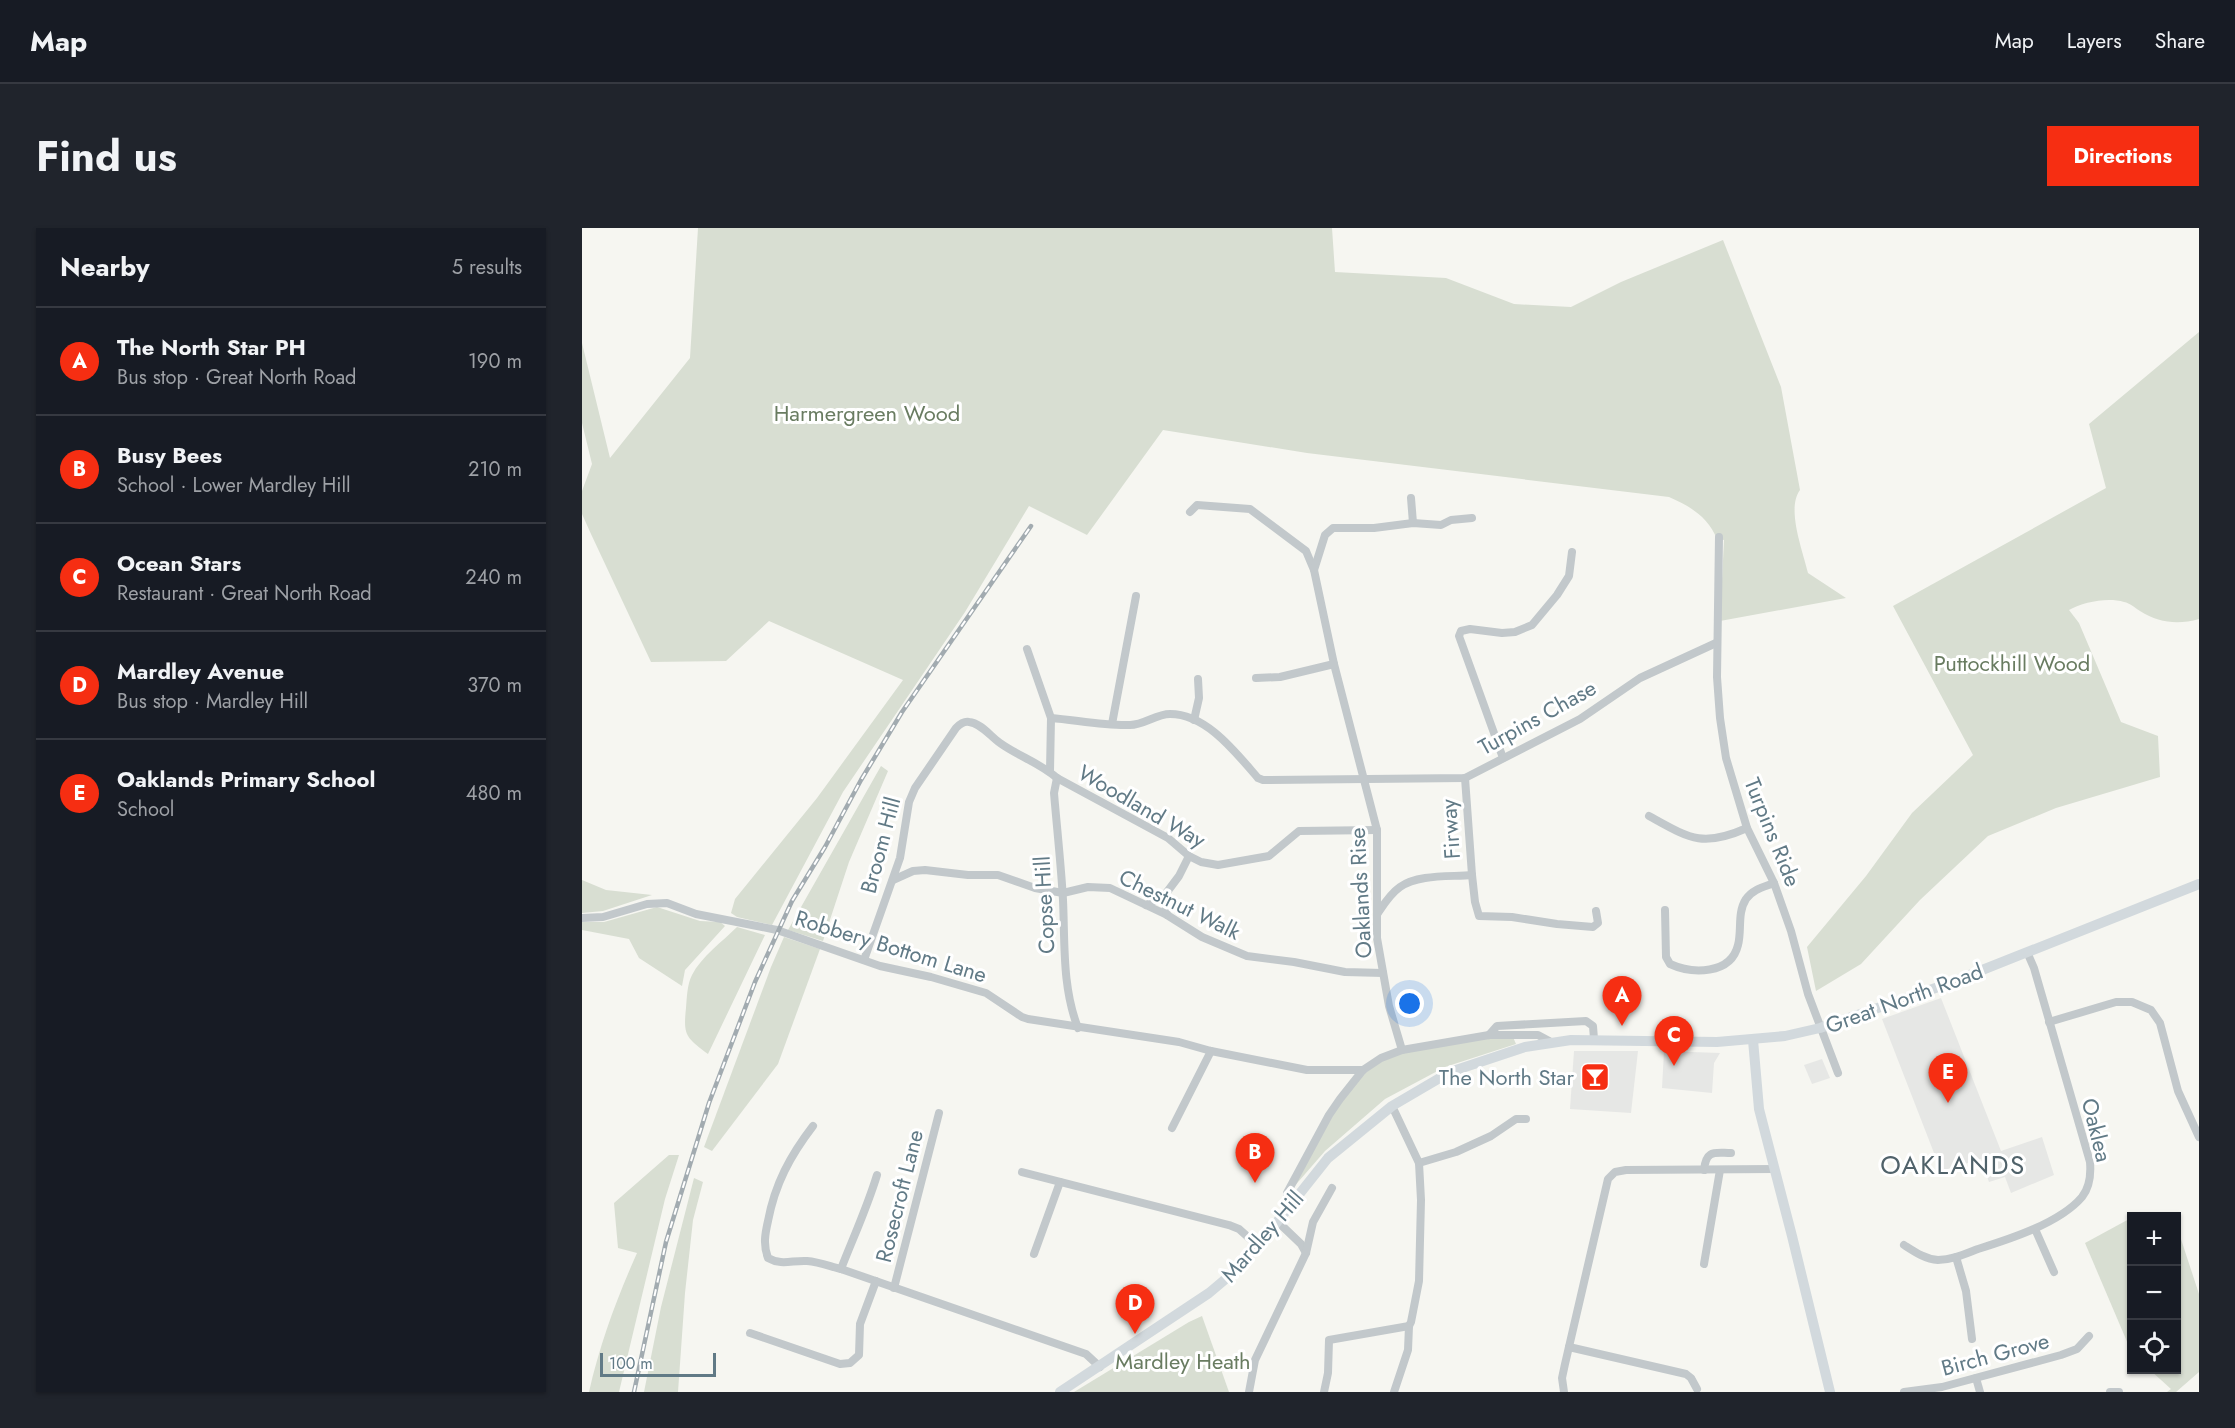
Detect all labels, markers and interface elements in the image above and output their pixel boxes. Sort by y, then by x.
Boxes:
text: Map [30,21,87,62]
text: Map [1995,26,2034,56]
text: Layers [2067,26,2122,56]
text: Share [2155,26,2205,56]
text: Find us [36,126,177,187]
button: Directions [2047,126,2199,186]
text: Nearby [60,248,149,286]
text: 5 results [452,253,522,282]
text: The North Star PH [117,331,306,363]
text: A [72,347,87,376]
text: 190 m [468,347,522,376]
text: Bus stop · Great North Road [117,363,356,392]
park label: Harmergreen Wood [774,397,960,429]
text: Busy Bees [117,439,222,471]
text: B [73,455,86,484]
text: 210 m [468,455,522,484]
text: School · Lower Mardley Hill [117,471,351,500]
text: Ocean Stars [117,547,241,579]
text: C [72,563,87,592]
text: 240 m [465,563,522,592]
text: Restaurant · Great North Road [117,579,372,608]
park label: Puttockhill Wood [1934,647,2090,679]
text: Mardley Avenue [117,655,284,687]
text: D [72,671,87,700]
text: 370 m [467,671,522,700]
street label: Turpins Chase [1472,671,1602,763]
text: Bus stop · Mardley Hill [117,687,308,716]
street label: Woodland Way [1072,756,1212,856]
text: Oaklands Primary School [117,763,375,795]
street label: Turpins Ride [1737,773,1809,891]
text: E [73,779,86,808]
text: 480 m [466,779,522,808]
street label: Broom Hill [852,793,908,897]
text: School [117,795,174,824]
street label: Firway [1432,798,1468,860]
street label: Oaklands Rise [1341,827,1379,959]
street label: Copse Hill [1025,855,1063,955]
street label: Chestnut Walk [1114,861,1247,947]
street label: Robbery Bottom Lane [791,902,991,990]
street label: Great North Road [1821,955,1987,1041]
pin: A [1602,976,1642,1026]
your location [1395,989,1424,1018]
pin: C [1654,1016,1694,1066]
pin: E [1928,1054,1968,1103]
place label: The North Star [1439,1061,1574,1093]
bar icon: The North Star [1579,1061,1611,1093]
street label: Oaklea [2074,1095,2120,1165]
street label: Rosecroft Lane [867,1126,931,1266]
pin: B [1236,1134,1274,1183]
district label: OAKLANDS [1880,1146,2026,1184]
street label: Mardley Hill [1213,1183,1311,1289]
map controls [2127,1212,2181,1374]
button: + [2127,1212,2181,1266]
button: − [2127,1266,2181,1320]
pin: D [1116,1284,1154,1334]
button: locate [2127,1320,2181,1374]
street label: Birch Grove [1937,1324,2053,1384]
park label: Mardley Heath [1115,1345,1251,1377]
scale bar [600,1350,716,1378]
text: 100 m [609,1352,653,1375]

